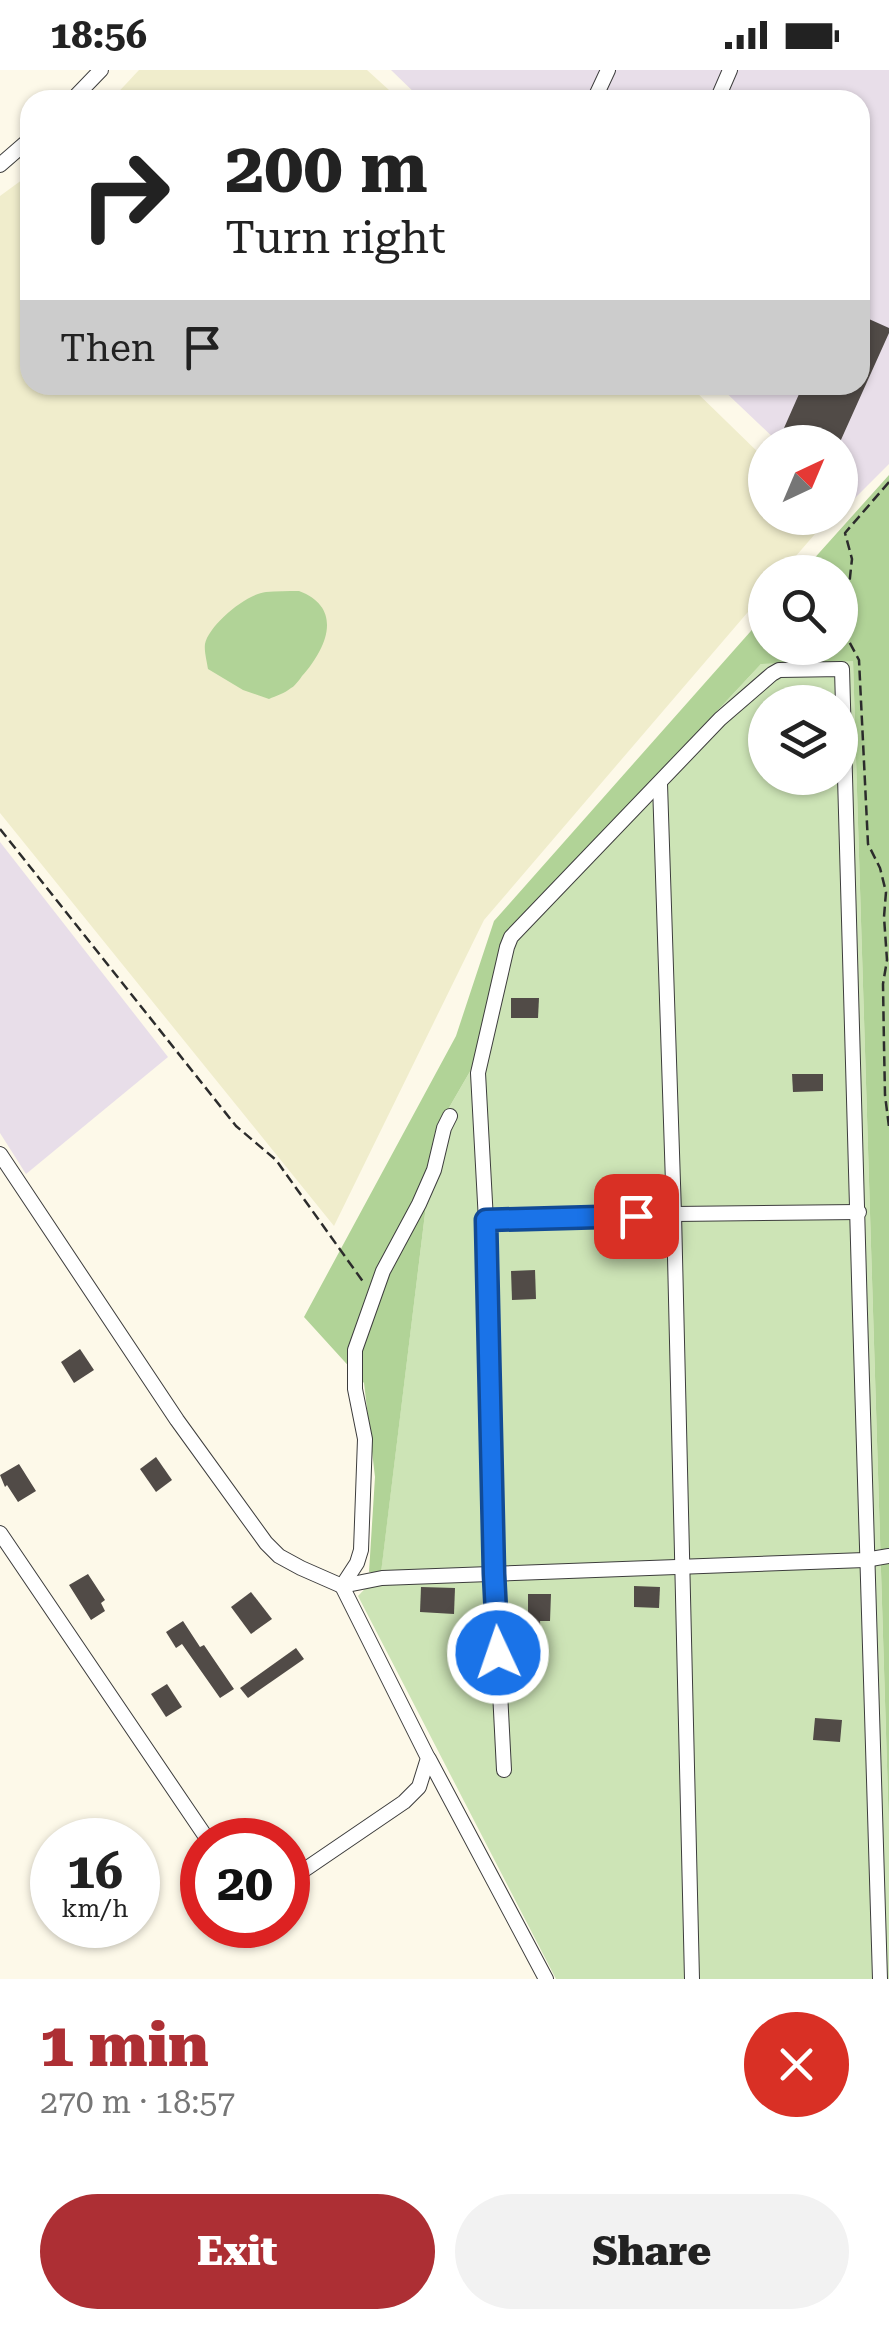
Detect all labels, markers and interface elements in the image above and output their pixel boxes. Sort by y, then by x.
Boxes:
text: 18:56 [50,13,147,57]
text: 200 m [225,127,428,209]
icon: right [60,130,190,260]
text: Turn right [225,211,446,264]
icon: arrive [175,320,230,375]
text: Then [60,326,155,370]
north arrow [748,425,858,535]
map controls [748,425,858,795]
button: search [748,555,858,665]
button: layers [748,685,858,795]
pin [594,1174,679,1259]
icon: arrive [609,1189,664,1244]
position arrow [446,1601,550,1705]
speed limit sign: 20 [180,1818,310,1948]
text: 16 [67,1842,123,1900]
text: km/h [62,1894,128,1923]
text: 1 min [40,2010,209,2081]
button: close [744,2012,849,2117]
text: 270 m · 18:57 [40,2083,235,2121]
button: Exit [40,2194,435,2309]
button: Share [455,2194,849,2309]

